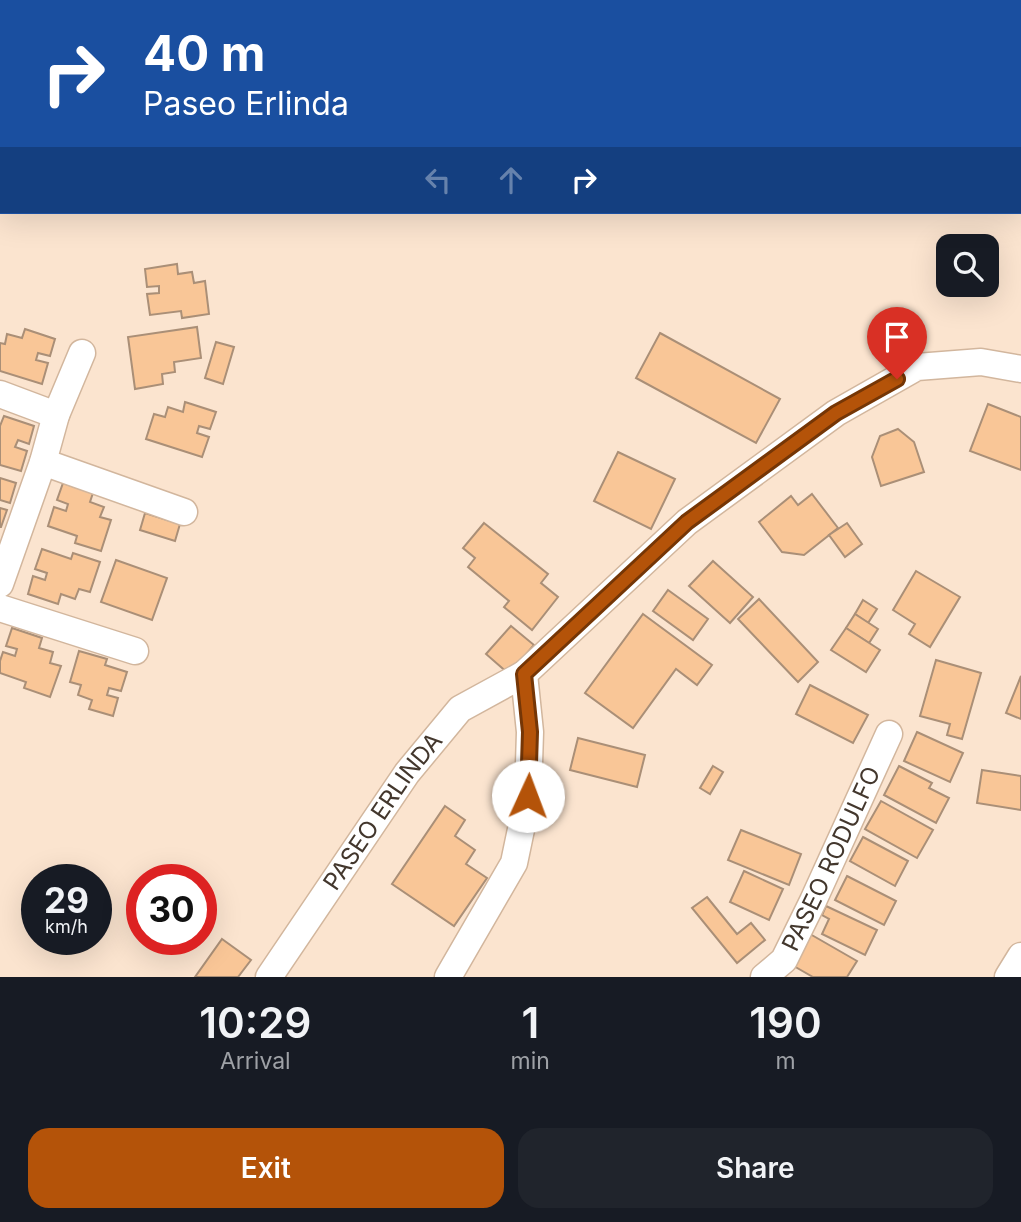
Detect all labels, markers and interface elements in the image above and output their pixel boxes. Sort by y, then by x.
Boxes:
text: 40 m [143,24,266,83]
icon: right [28,28,119,119]
text: Paseo Erlinda [143,84,349,123]
icon: left [419,161,457,199]
icon: ahead [492,161,530,199]
icon: right [565,161,603,199]
map controls [936,234,999,297]
button: search [936,234,999,297]
pin [867,307,927,379]
icon: arrive [878,318,916,356]
street label: PASEO ERLINDA [317,727,448,895]
position arrow [491,759,565,833]
street label: PASEO RODULFO [776,762,886,956]
speed limit sign: 30 [126,864,217,955]
text: 29 [44,879,89,921]
text: km/h [45,916,88,937]
text: 10:29 [199,997,311,1048]
text: 1 [521,997,539,1048]
text: 190 [749,997,822,1048]
text: Arrival [220,1047,291,1075]
text: min [511,1047,550,1075]
text: m [775,1047,796,1075]
button: Exit [28,1128,504,1208]
button: Share [518,1128,993,1208]

